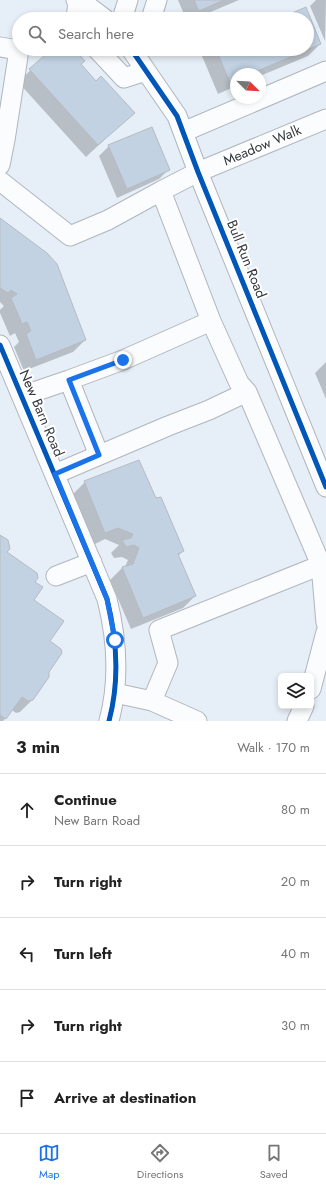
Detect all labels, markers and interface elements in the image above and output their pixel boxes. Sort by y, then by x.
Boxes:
search box [12,12,314,56]
icon: search [26,23,48,45]
text: Search here [58,23,134,45]
north arrow [230,68,266,104]
street label: Meadow Walk [220,119,305,170]
street label: Bull Run Road [222,217,272,301]
route end [114,351,132,369]
street label: New Barn Road [15,366,69,460]
route start [106,631,124,649]
map controls [278,673,314,709]
button: layers [278,673,314,709]
text: 3 min [16,735,60,759]
text: Walk · 170 m [237,738,310,757]
text: Continue [54,789,117,811]
icon: ahead [16,799,38,821]
text: 80 m [281,800,310,819]
text: New Barn Road [54,811,140,830]
icon: right [16,871,38,893]
text: Turn right [54,871,122,893]
text: 20 m [281,872,310,891]
icon: left [16,943,38,965]
text: Turn left [54,943,112,965]
text: 40 m [281,944,310,963]
icon: right [16,1015,38,1037]
text: Turn right [54,1015,122,1037]
text: 30 m [281,1016,310,1035]
icon: arrive [16,1087,38,1109]
text: Arrive at destination [54,1087,196,1109]
tab: Map [38,1142,60,1182]
tab: Directions [137,1142,183,1182]
tab: Saved [260,1142,288,1182]

